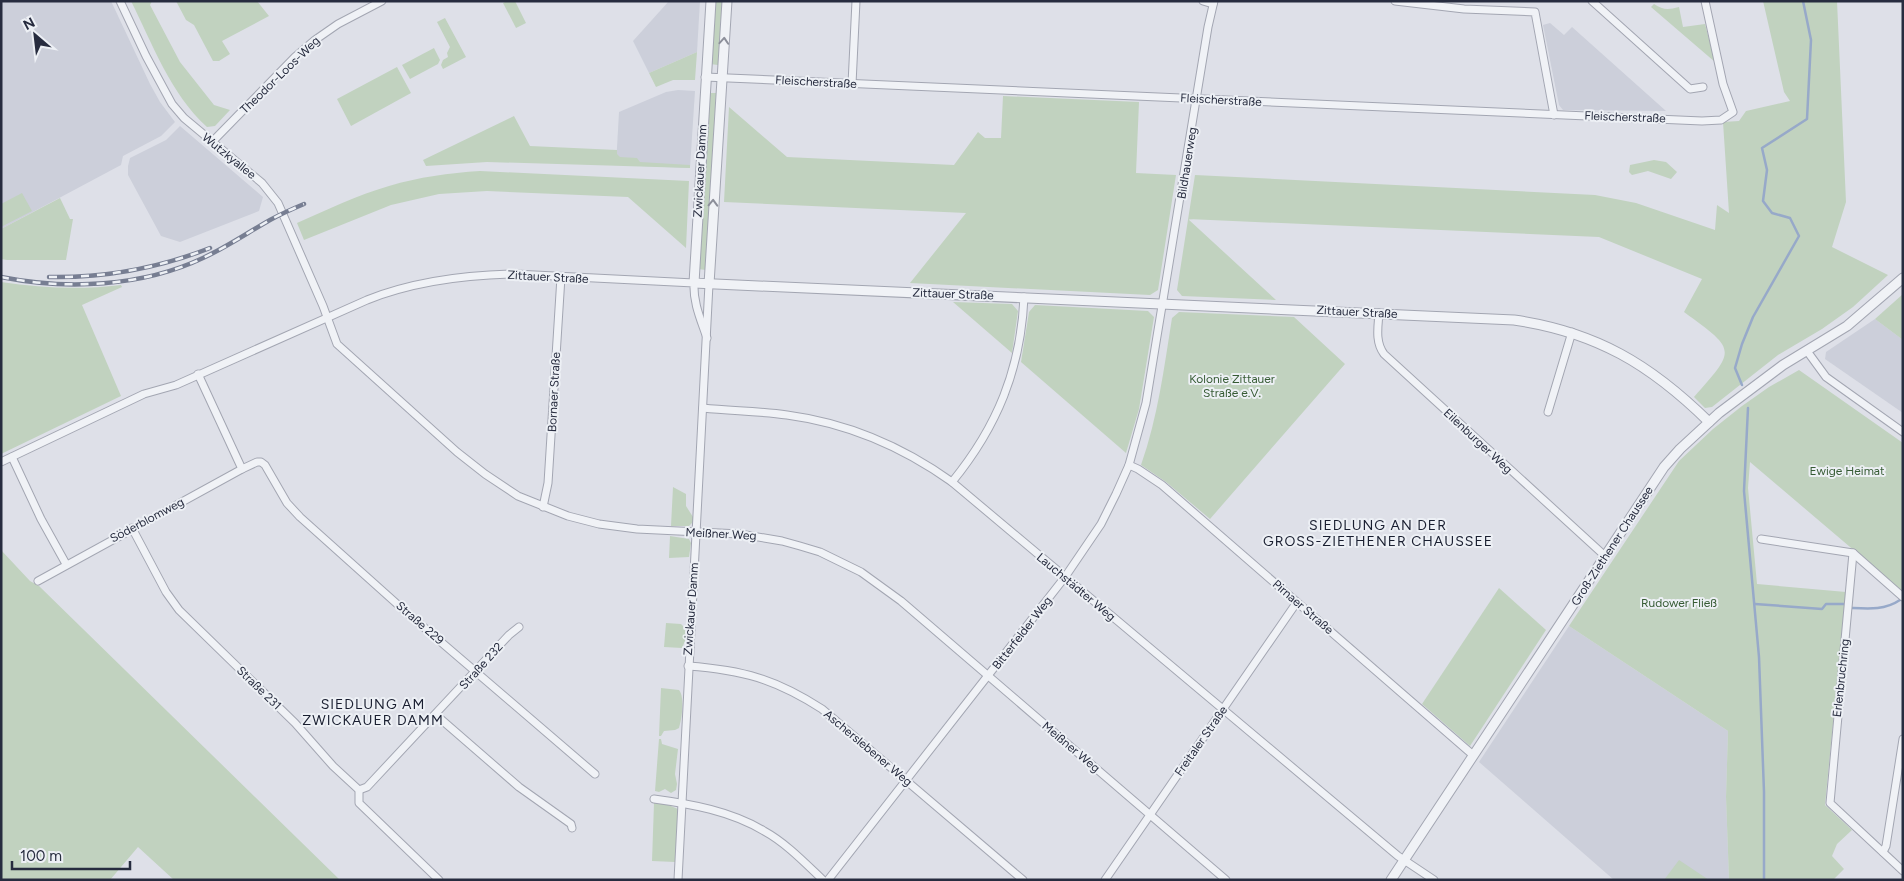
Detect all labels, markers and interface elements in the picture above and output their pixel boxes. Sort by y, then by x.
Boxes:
north arrow [10,10,60,60]
text: N [20,14,38,34]
street label: Theodor-Loos-Weg [237,33,323,117]
one-way arrow [718,36,729,44]
street label: Fleischerstraße [775,73,858,91]
street label: Fleischerstraße [1180,91,1263,109]
street label: Fleischerstraße [1584,109,1666,125]
street label: Zwickauer Damm [691,124,709,218]
street label: Bildhauerweg [1174,126,1200,200]
street label: Wutzkyallee [199,130,259,182]
one-way arrow [708,199,719,207]
street label: Zittauer Straße [507,268,589,286]
street label: Zittauer Straße [912,286,994,302]
street label: Zittauer Straße [1316,303,1398,321]
street label: Bornaer Straße [545,351,563,432]
park label: Kolonie Zittauer Straße e.V. [1189,372,1275,400]
street label: Eilenburger Weg [1441,406,1515,476]
park label: Ewige Heimat [1809,464,1885,478]
street label: Groß-Ziethener Chaussee [1568,483,1656,608]
street label: Söderblomweg [108,495,186,545]
district label: SIEDLUNG AN DER GROSS-ZIETHENER CHAUSSEE [1263,517,1493,550]
street label: Meißner Weg [685,525,757,543]
street label: Lauchstädter Weg [1034,550,1118,624]
street label: Zwickauer Damm [681,562,701,656]
street label: Pirnaer Straße [1270,577,1336,637]
street label: Bitterfelder Weg [989,594,1055,672]
park label: Rudower Fließ [1641,596,1717,610]
street label: Straße 229 [393,599,447,648]
street label: Erlenbruchring [1830,638,1852,718]
street label: Straße 232 [456,640,506,692]
street label: Straße 231 [234,663,284,713]
district label: SIEDLUNG AM ZWICKAUER DAMM [302,696,444,729]
street label: Freitaler Straße [1172,703,1231,779]
street label: Ascherslebener Weg [821,707,915,789]
street label: Meißner Weg [1039,719,1103,775]
scale bar [12,838,130,870]
text: 100 m [20,847,62,865]

